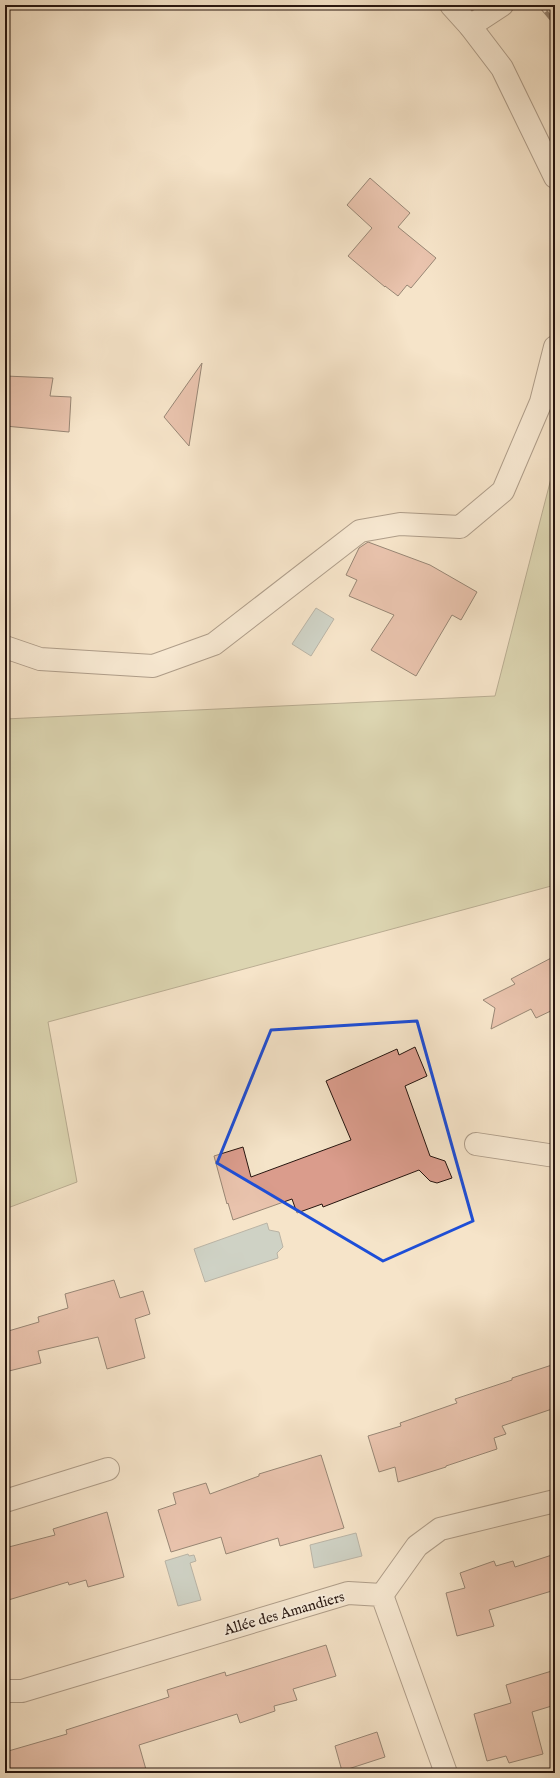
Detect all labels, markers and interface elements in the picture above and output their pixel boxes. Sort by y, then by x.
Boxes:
street label: Allée des Amandiers [221,1587,347,1640]

